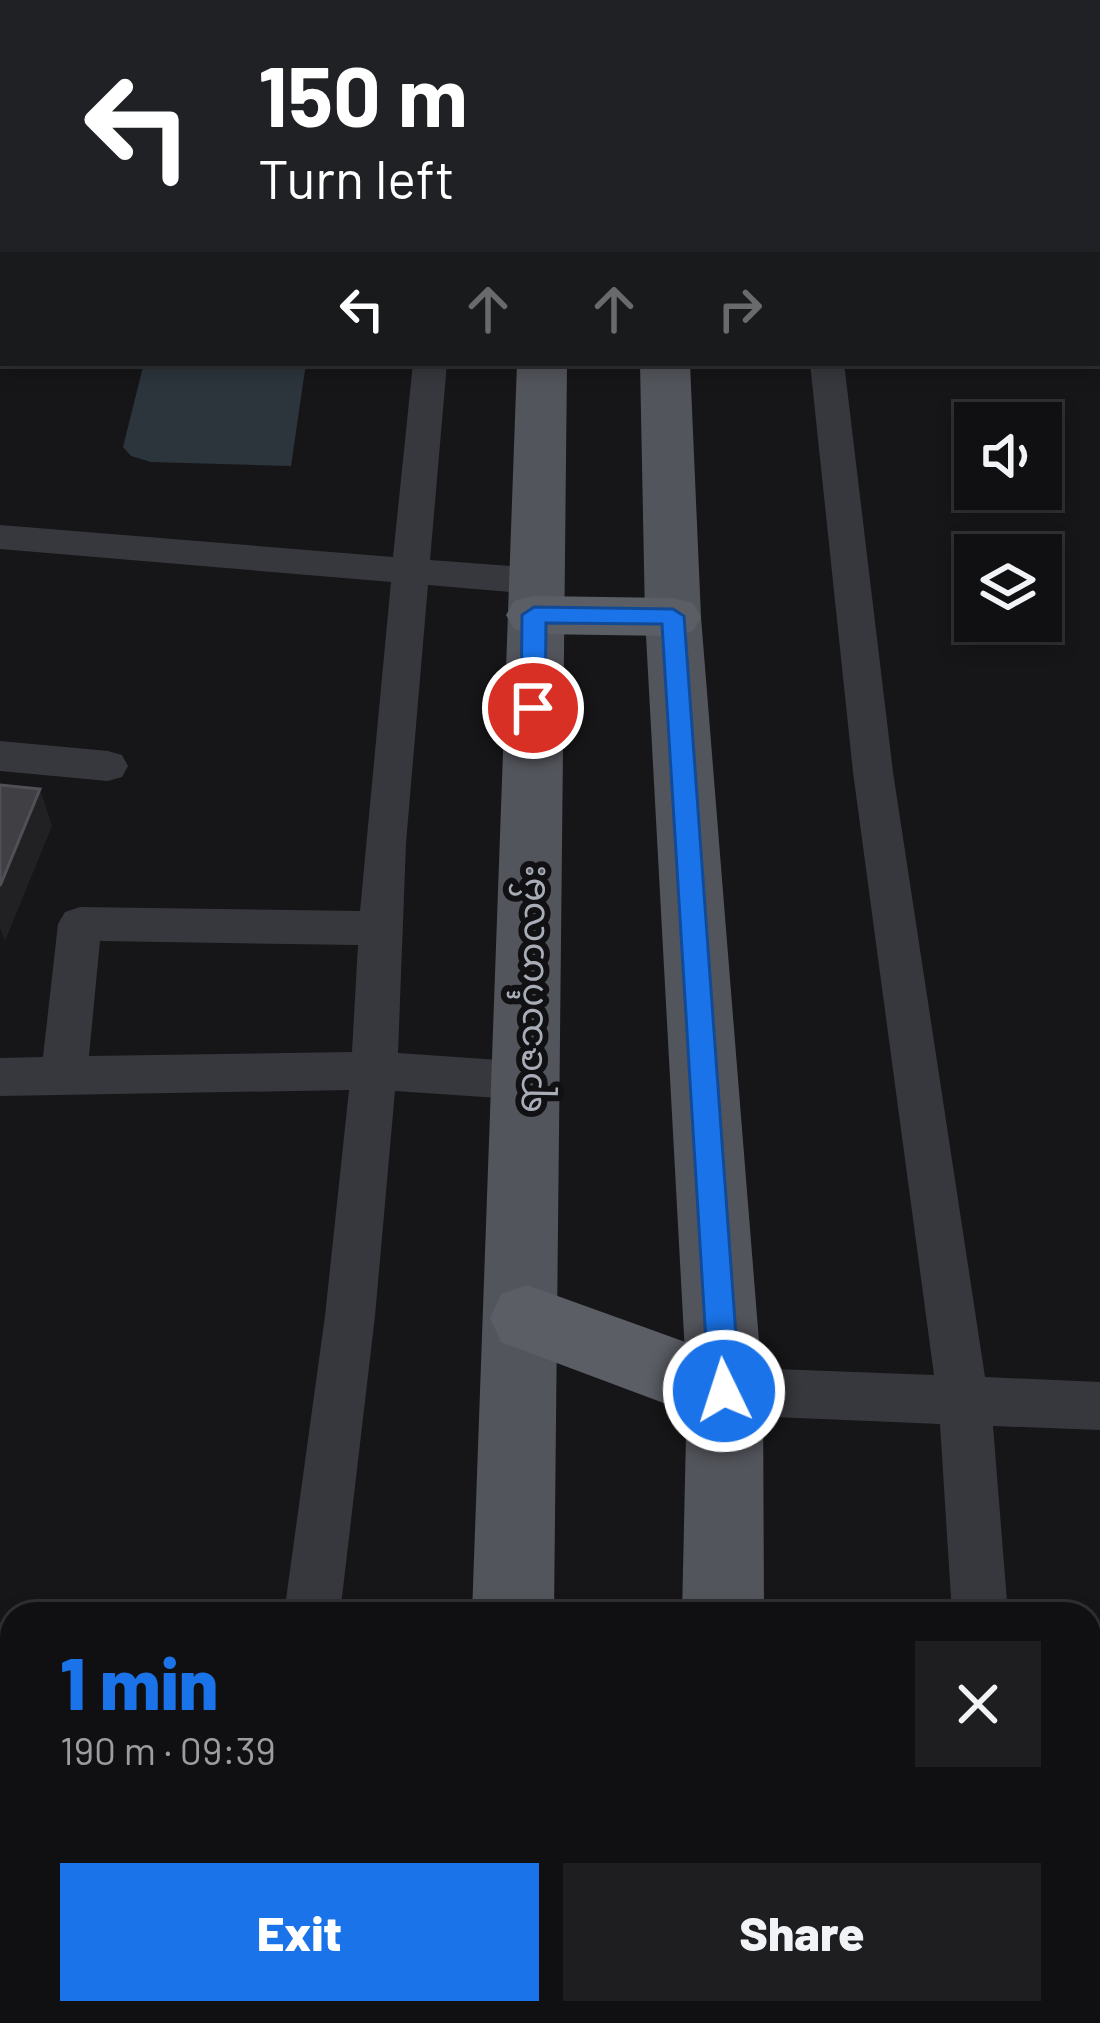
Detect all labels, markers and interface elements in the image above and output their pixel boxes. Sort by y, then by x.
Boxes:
text: 150 m [258,43,468,144]
icon: left [60,48,216,204]
text: Turn left [258,145,455,210]
icon: left [329,276,395,342]
icon: ahead [455,276,521,342]
icon: ahead [581,276,647,342]
icon: right [707,276,773,342]
map controls [954,402,1062,642]
button: sound [954,402,1062,510]
button: layers [954,534,1062,642]
pin [482,657,584,759]
icon: arrive [500,675,566,741]
street label: ရာဇသင်္ဂဟလမ်း [504,864,562,1114]
position arrow [661,1328,787,1454]
text: 1 min [60,1638,218,1724]
button: close [915,1641,1041,1767]
text: 190 m · 09:39 [60,1726,276,1773]
button: Exit [60,1863,539,2001]
button: Share [563,1863,1041,2001]

